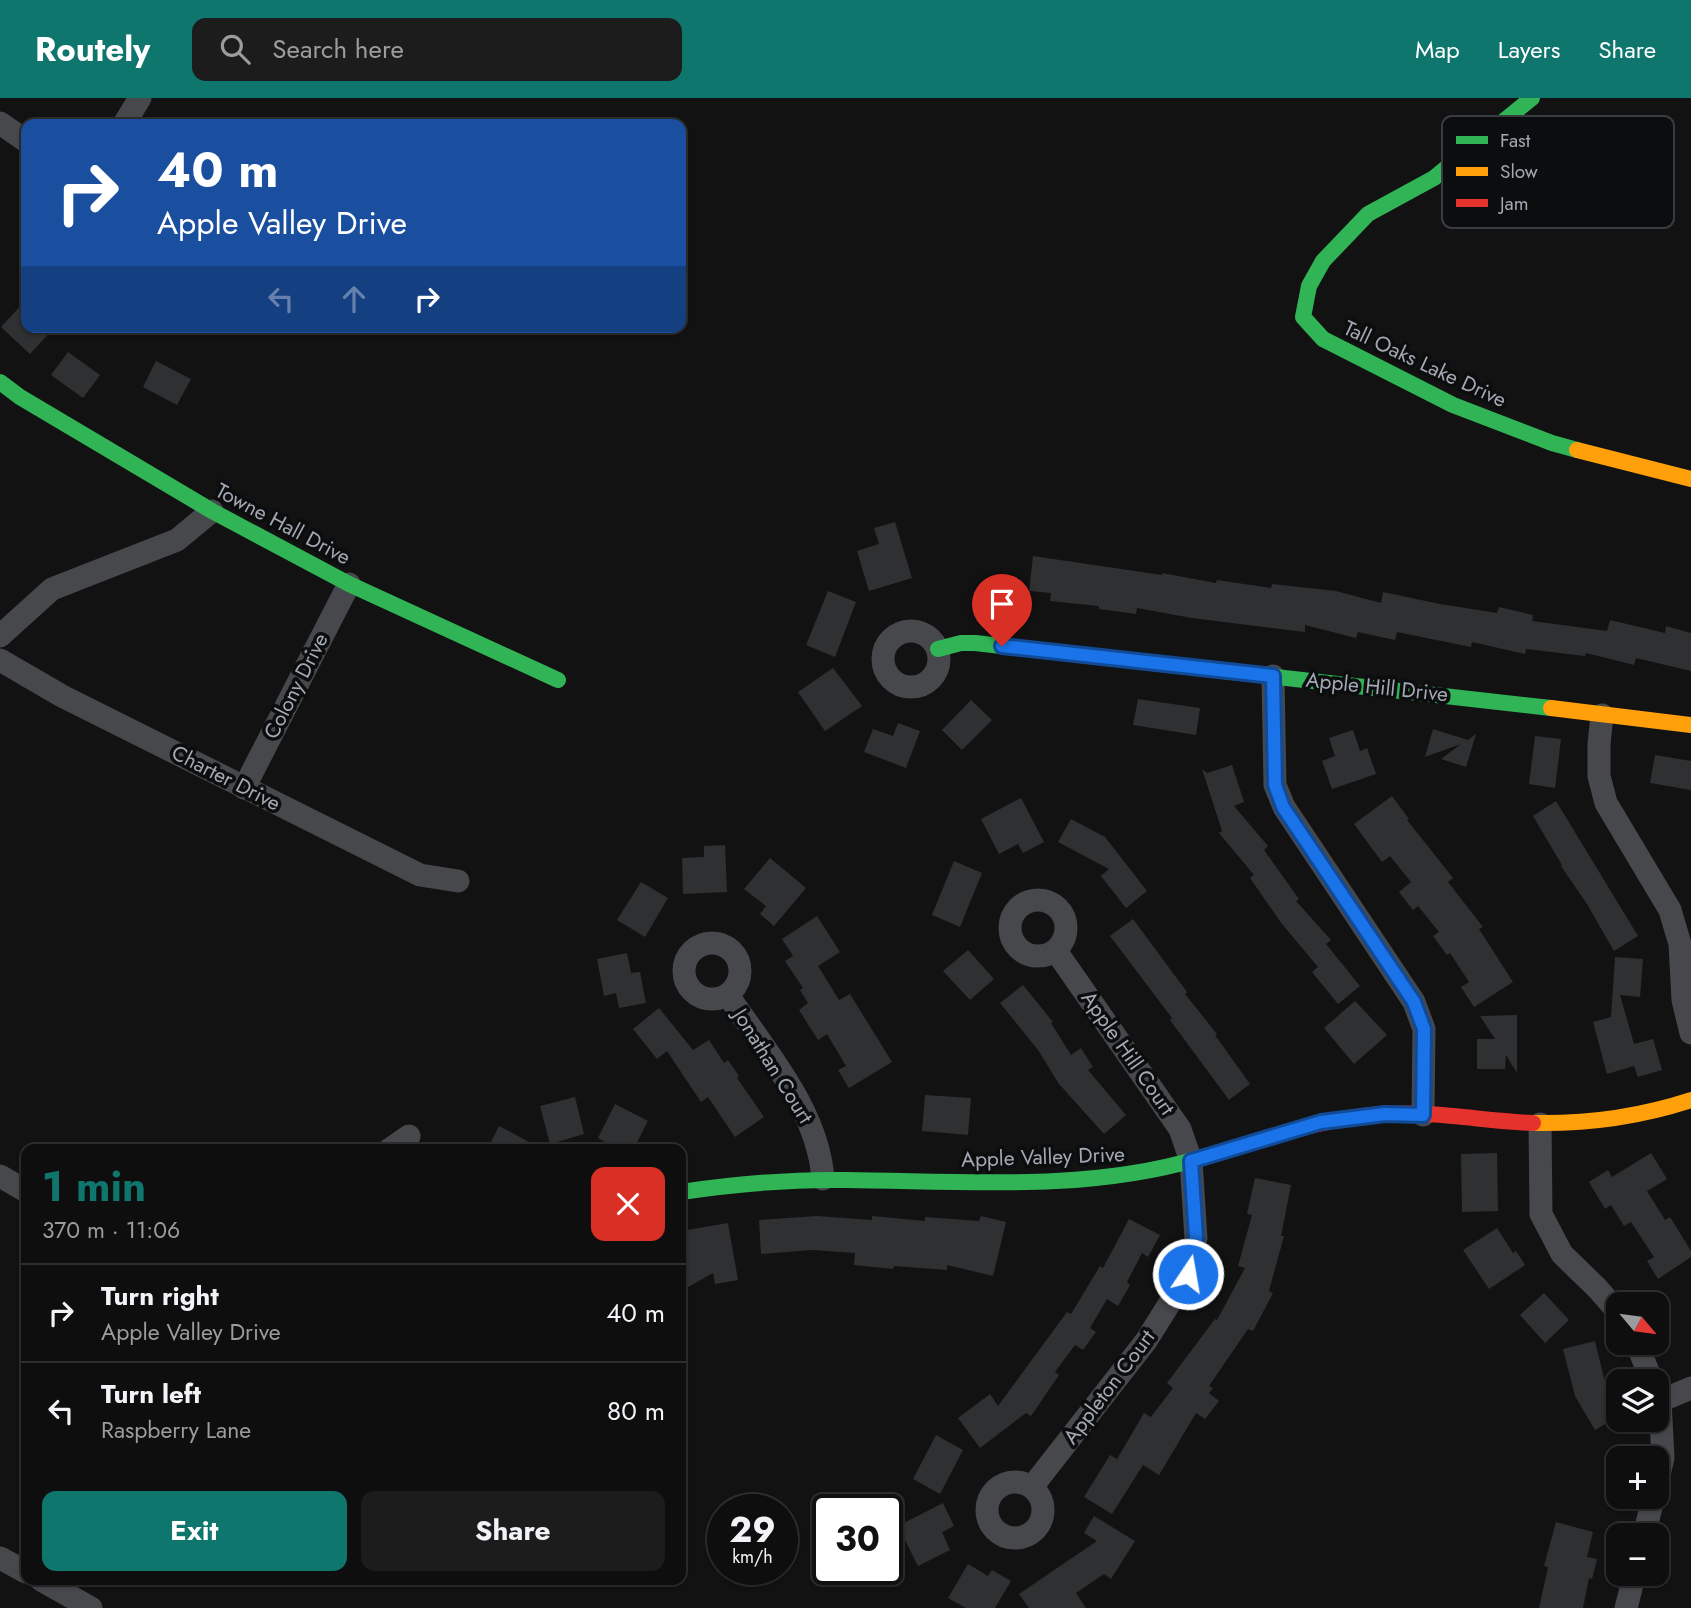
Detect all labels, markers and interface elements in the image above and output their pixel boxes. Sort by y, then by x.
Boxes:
search box [192,18,682,81]
text: Routely [35,26,150,73]
icon: search [216,30,254,68]
text: Search here [272,30,404,68]
text: Map [1415,32,1460,67]
text: Layers [1498,32,1560,67]
text: Share [1598,32,1656,67]
legend [1442,116,1674,228]
text: Fast [1500,127,1531,154]
text: 40 m [157,135,279,205]
icon: right [42,147,133,238]
text: Slow [1500,158,1538,185]
text: Jam [1497,190,1529,217]
text: Apple Valley Drive [157,200,407,246]
icon: left [262,280,300,318]
icon: ahead [335,280,373,318]
icon: right [408,280,446,318]
street label: Tall Oaks Lake Drive [1339,313,1512,415]
street label: Towne Hall Drive [210,476,356,572]
pin [972,574,1032,646]
icon: arrive [983,585,1021,623]
street label: Colony Drive [256,628,336,744]
street label: Apple Hill Drive [1304,665,1450,709]
street label: Charter Drive [166,738,286,818]
street label: Apple Hill Court [1074,985,1182,1121]
street label: Jonathan Court [724,1000,820,1129]
street label: Apple Valley Drive [961,1139,1126,1175]
text: 1 min [42,1156,146,1217]
button: close [591,1167,665,1241]
text: 370 m · 11:06 [42,1213,180,1247]
position arrow [1151,1237,1225,1311]
text: Turn right [101,1277,219,1315]
north arrow [1606,1292,1670,1354]
map controls [1606,1292,1669,1586]
icon: right [42,1294,80,1332]
text: 40 m [606,1294,665,1332]
text: Apple Valley Drive [101,1315,281,1349]
street label: Appleton Court [1056,1324,1162,1450]
button: layers [1606,1369,1669,1432]
text: Turn left [101,1375,201,1413]
icon: left [42,1392,80,1430]
text: 80 m [607,1392,665,1430]
text: Raspberry Lane [101,1413,251,1447]
button: + [1606,1446,1669,1509]
button: Exit [42,1491,347,1571]
button: Share [361,1491,665,1571]
speed limit sign: 30 [812,1494,903,1585]
text: 29 [729,1505,776,1555]
button: − [1606,1523,1669,1586]
text: km/h [732,1544,773,1570]

